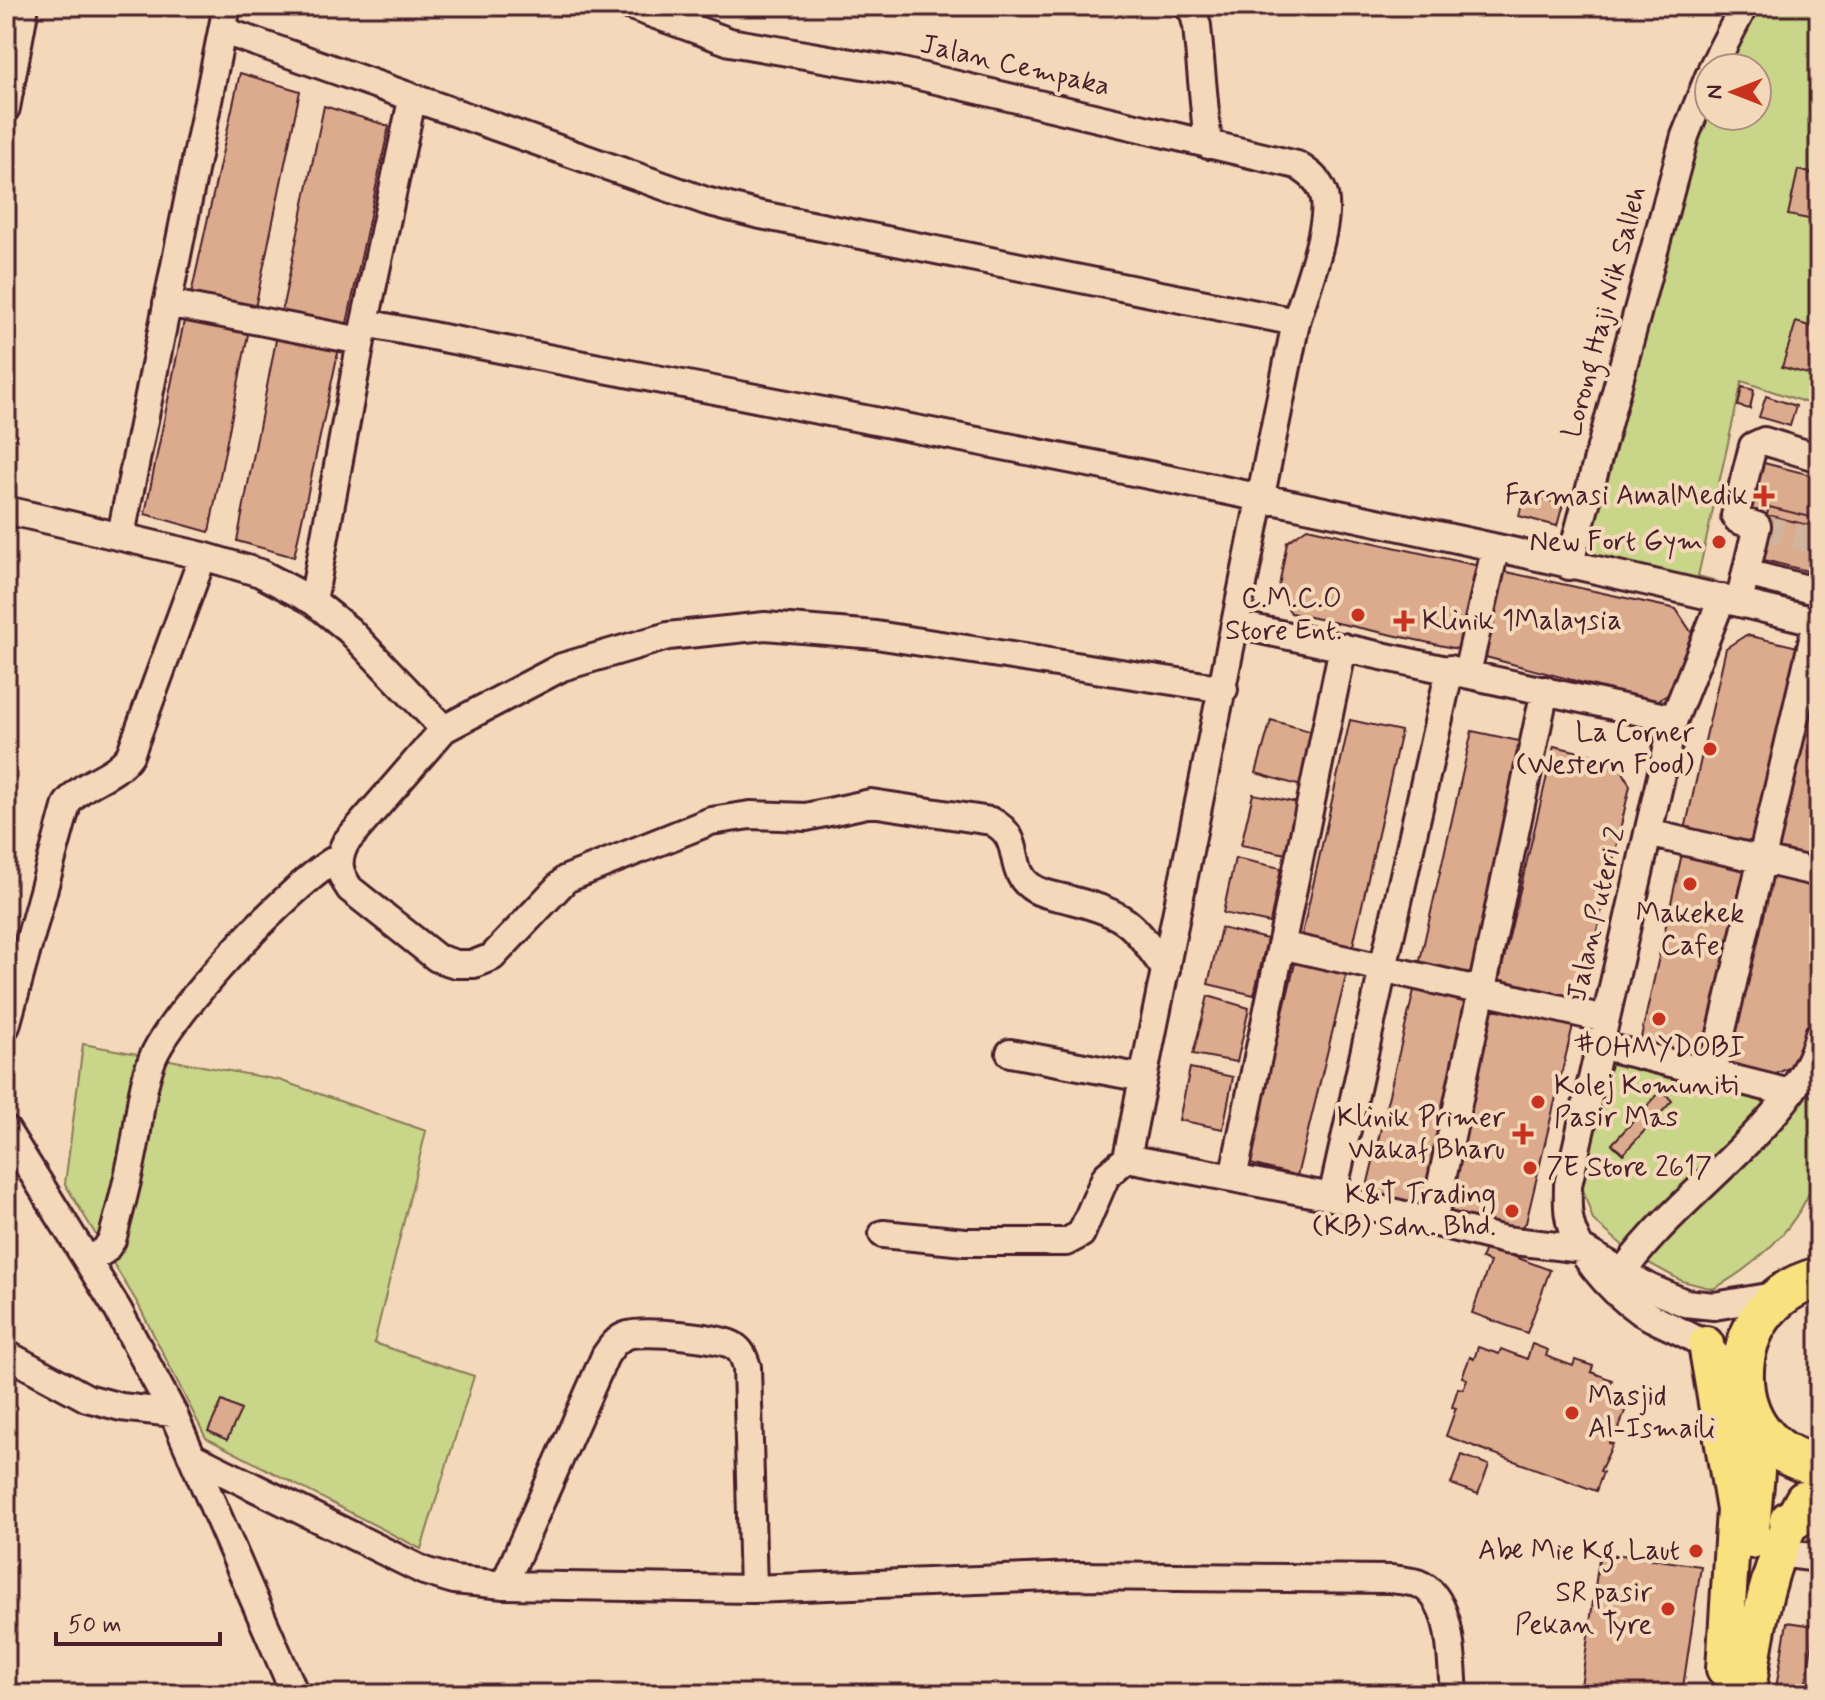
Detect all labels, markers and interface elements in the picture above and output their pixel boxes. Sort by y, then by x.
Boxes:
street label: Jalan Cempaka [917,26,1113,106]
north arrow [1693,52,1773,132]
text: N [1701,85,1729,99]
street label: Lorong Haji Nik Salleh [1554,182,1659,443]
place label: Farmasi AmalMedik [1505,478,1748,515]
marker: Farmasi AmalMedik [1755,487,1773,505]
place label: New Fort Gym [1530,524,1703,561]
marker: New Fort Gym [1710,533,1728,551]
place label: C.M.C.O Store Ent. [1225,581,1342,650]
place label: Klinik 1Malaysia [1422,603,1622,640]
marker: C.M.C.O Store Ent. [1349,606,1367,624]
marker: Klinik 1Malaysia [1393,610,1415,632]
place label: La Corner (Western Food) [1516,715,1694,784]
marker: La Corner (Western Food) [1701,740,1719,758]
street label: Jalan Puteri 2 [1559,823,1635,1005]
marker: Makekek Cafe [1681,875,1699,893]
place label: Makekek Cafe [1636,896,1744,965]
marker: #OHMYDOBI [1650,1010,1668,1028]
place label: #OHMYDOBI [1573,1030,1745,1067]
place label: Kolej Komuniti Pasir Mas [1554,1068,1738,1137]
marker: Kolej Komuniti Pasir Mas [1529,1093,1547,1111]
place label: Klinik Primer Wakaf Bharu [1337,1100,1506,1169]
marker: Klinik Primer Wakaf Bharu [1512,1123,1534,1145]
place label: 7E Store 2617 [1546,1150,1712,1187]
marker: 7E Store 2617 [1521,1159,1539,1177]
place label: K&T Trading (KB) Sdn. Bhd. [1312,1177,1496,1246]
marker: K&T Trading (KB) Sdn. Bhd. [1503,1202,1521,1220]
place label: Masjid Al-Ismaili [1588,1379,1715,1448]
marker: Masjid Al-Ismaili [1563,1404,1581,1422]
place label: Abe Mie Kg. Laut [1478,1533,1680,1573]
marker: Abe Mie Kg. Laut [1687,1542,1705,1560]
place label: SR pasir Pekan Tyre [1515,1575,1652,1644]
scale bar [56,1596,220,1646]
marker: SR pasir Pekan Tyre [1659,1600,1677,1618]
text: 50 m [68,1610,122,1641]

